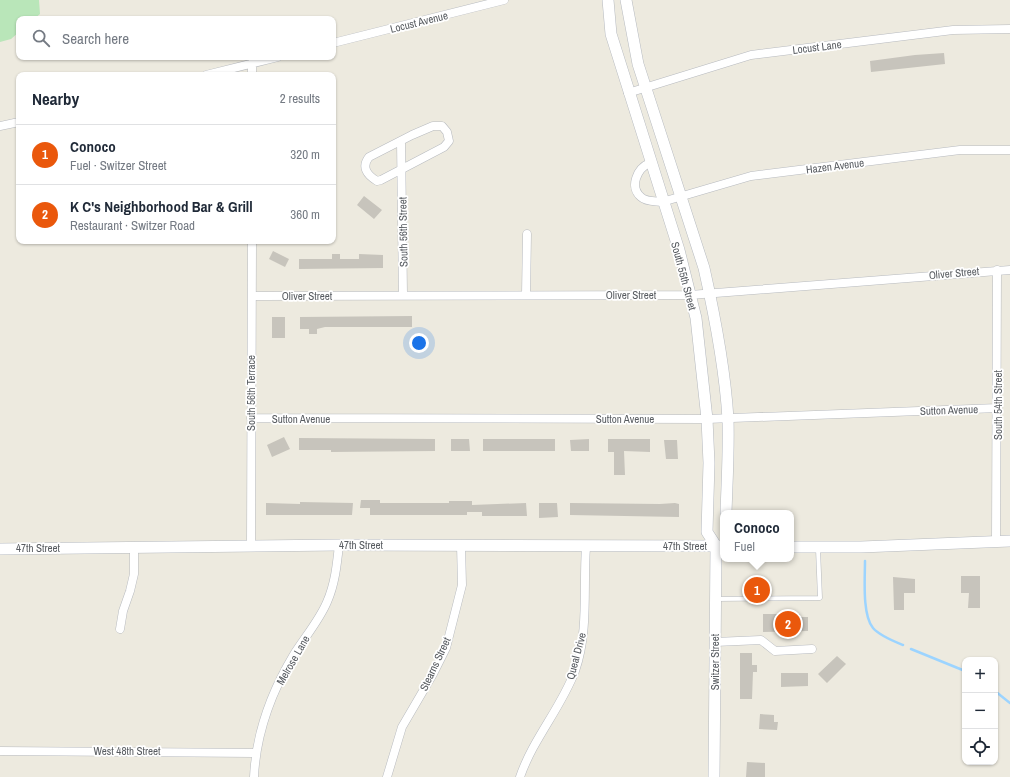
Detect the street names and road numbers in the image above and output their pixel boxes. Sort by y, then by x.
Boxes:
street label: Locust Avenue [389,8,449,36]
street label: Locust Lane [792,37,842,57]
street label: Hazen Avenue [805,155,865,177]
street label: South 56th Street [395,196,411,267]
street label: South 55th Street [668,240,700,312]
street label: Oliver Street [928,264,980,282]
street label: Oliver Street [606,288,657,302]
street label: Oliver Street [282,289,333,303]
street label: South 56th Terrace [244,355,258,431]
street label: South 54th Street [991,369,1005,440]
street label: Sutton Avenue [920,402,978,418]
street label: Sutton Avenue [272,412,330,426]
street label: Sutton Avenue [596,412,654,426]
street label: 47th Street [339,538,384,552]
street label: 47th Street [663,539,708,553]
street label: 47th Street [16,541,61,555]
street label: Queal Drive [563,631,589,681]
street label: Melrose Lane [273,633,313,687]
street label: Switzer Street [708,633,722,690]
street label: Stearns Street [416,634,454,693]
street label: West 48th Street [93,744,161,758]

